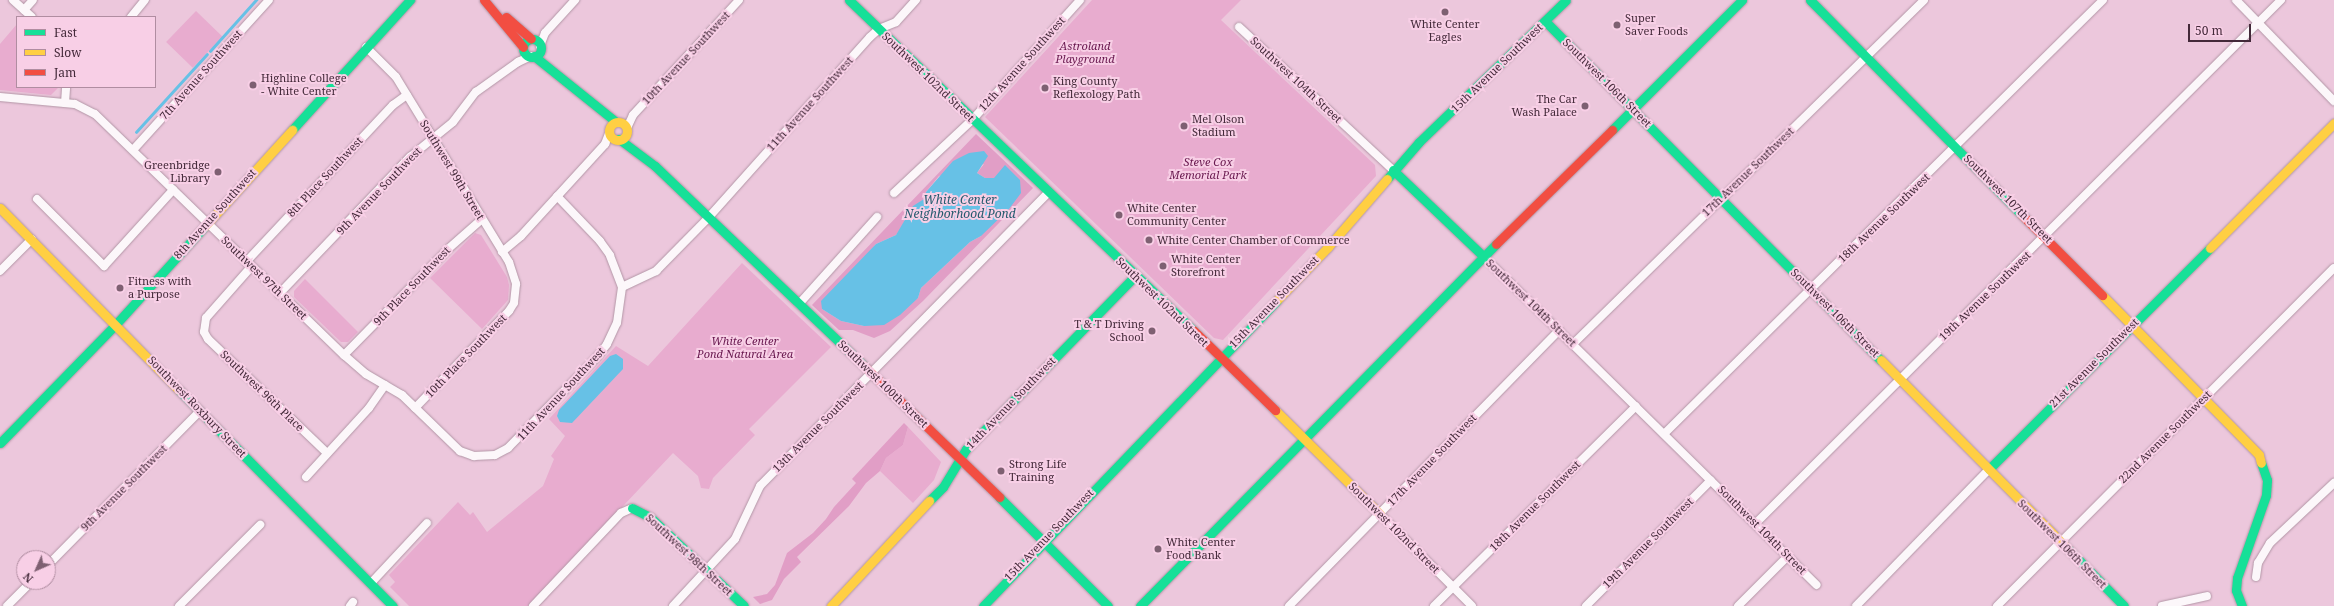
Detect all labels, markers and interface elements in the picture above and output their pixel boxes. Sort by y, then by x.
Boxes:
marker: White Center Eagles [1440,7,1450,17]
street label: 10th Avenue Southwest [639,9,733,107]
place label: Super Saver Foods [1625,12,1688,38]
street label: 12th Avenue Southwest [976,14,1068,114]
legend [16,16,156,88]
scale bar [2190,16,2253,42]
place label: White Center Eagles [1410,18,1480,44]
marker: Super Saver Foods [1612,20,1622,30]
street label: 15th Avenue Southwest [1448,21,1546,115]
text: 50 m [2195,22,2223,39]
text: Fast [54,24,77,41]
street label: 7th Avenue Southwest [157,27,245,123]
street label: Southwest 102nd Street [879,30,977,124]
street label: Southwest 104th Street [1248,34,1344,126]
street label: Southwest 106th Street [1560,36,1654,130]
park label: Astroland Playground [1055,40,1115,66]
text: Slow [54,44,82,61]
street label: 11th Avenue Southwest [764,54,856,154]
text: Jam [54,64,76,81]
place label: Highline College - White Center [261,72,347,98]
place label: King County Reflexology Path [1053,75,1140,101]
marker: Highline College - White Center [248,80,258,90]
marker: King County Reflexology Path [1040,83,1050,93]
place label: The Car Wash Palace [1512,93,1577,119]
marker: The Car Wash Palace [1580,101,1590,111]
place label: Mel Olson Stadium [1192,113,1244,139]
street label: Southwest 99th Street [417,118,487,222]
marker: Mel Olson Stadium [1179,121,1189,131]
street label: 17th Avenue Southwest [1699,125,1797,219]
street label: 8th Place Southwest [284,134,366,220]
street label: 9th Avenue Southwest [334,145,424,237]
street label: Southwest 107th Street [1961,152,2055,246]
park label: Steve Cox Memorial Park [1169,156,1247,182]
place label: Greenbridge Library [144,159,210,185]
street label: 8th Avenue Southwest [171,166,259,262]
marker: Greenbridge Library [213,167,223,177]
street label: 18th Avenue Southwest [1835,171,1933,265]
water label: White Center Neighborhood Pond [904,193,1016,221]
place label: White Center Community Center [1127,202,1226,228]
marker: White Center Community Center [1114,210,1124,220]
place label: White Center Chamber of Commerce [1157,233,1350,247]
street label: Southwest 97th Street [218,234,310,322]
marker: White Center Chamber of Commerce [1144,235,1154,245]
street label: 9th Place Southwest [371,244,453,328]
street label: 19th Avenue Southwest [1936,249,2034,343]
place label: White Center Storefront [1171,253,1240,279]
street label: 15th Avenue Southwest [1227,253,1321,351]
street label: Southwest 102nd Street [1113,255,1211,349]
street label: Southwest 104th Street [1483,257,1579,349]
marker: White Center Storefront [1158,261,1168,271]
street label: Southwest 106th Street [1788,266,1882,360]
place label: Fitness with a Purpose [128,275,192,301]
marker: Fitness with a Purpose [115,283,125,293]
street label: 10th Place Southwest [423,312,509,400]
street label: 21st Avenue Southwest [2047,316,2141,410]
place label: T & T Driving School [1074,318,1144,344]
marker: T & T Driving School [1147,326,1157,336]
park label: White Center Pond Natural Area [697,335,793,361]
street label: Southwest 100th Street [835,338,931,430]
street label: 11th Avenue Southwest [514,345,608,443]
street label: Southwest 96th Place [218,348,306,434]
street label: Southwest Roxbury Street [145,354,249,460]
street label: 14th Avenue Southwest [964,354,1058,452]
street label: 13th Avenue Southwest [770,379,866,475]
street label: 22nd Avenue Southwest [2116,388,2214,486]
street label: 17th Avenue Southwest [1385,411,1479,509]
street label: 9th Avenue Southwest [78,442,170,534]
place label: Strong Life Training [1009,458,1067,484]
street label: 18th Avenue Southwest [1487,458,1583,554]
marker: Strong Life Training [996,466,1006,476]
street label: Southwest 102nd Street [1346,480,1442,576]
street label: Southwest 104th Street [1715,483,1809,577]
street label: 15th Avenue Southwest [1002,486,1096,584]
street label: 19th Avenue Southwest [1600,495,1696,591]
street label: Southwest 106th Street [2015,497,2109,591]
street label: Southwest 98th Street [643,511,735,599]
place label: White Center Food Bank [1166,536,1235,562]
marker: White Center Food Bank [1153,544,1163,554]
north arrow [16,550,56,590]
text: N [20,570,36,587]

